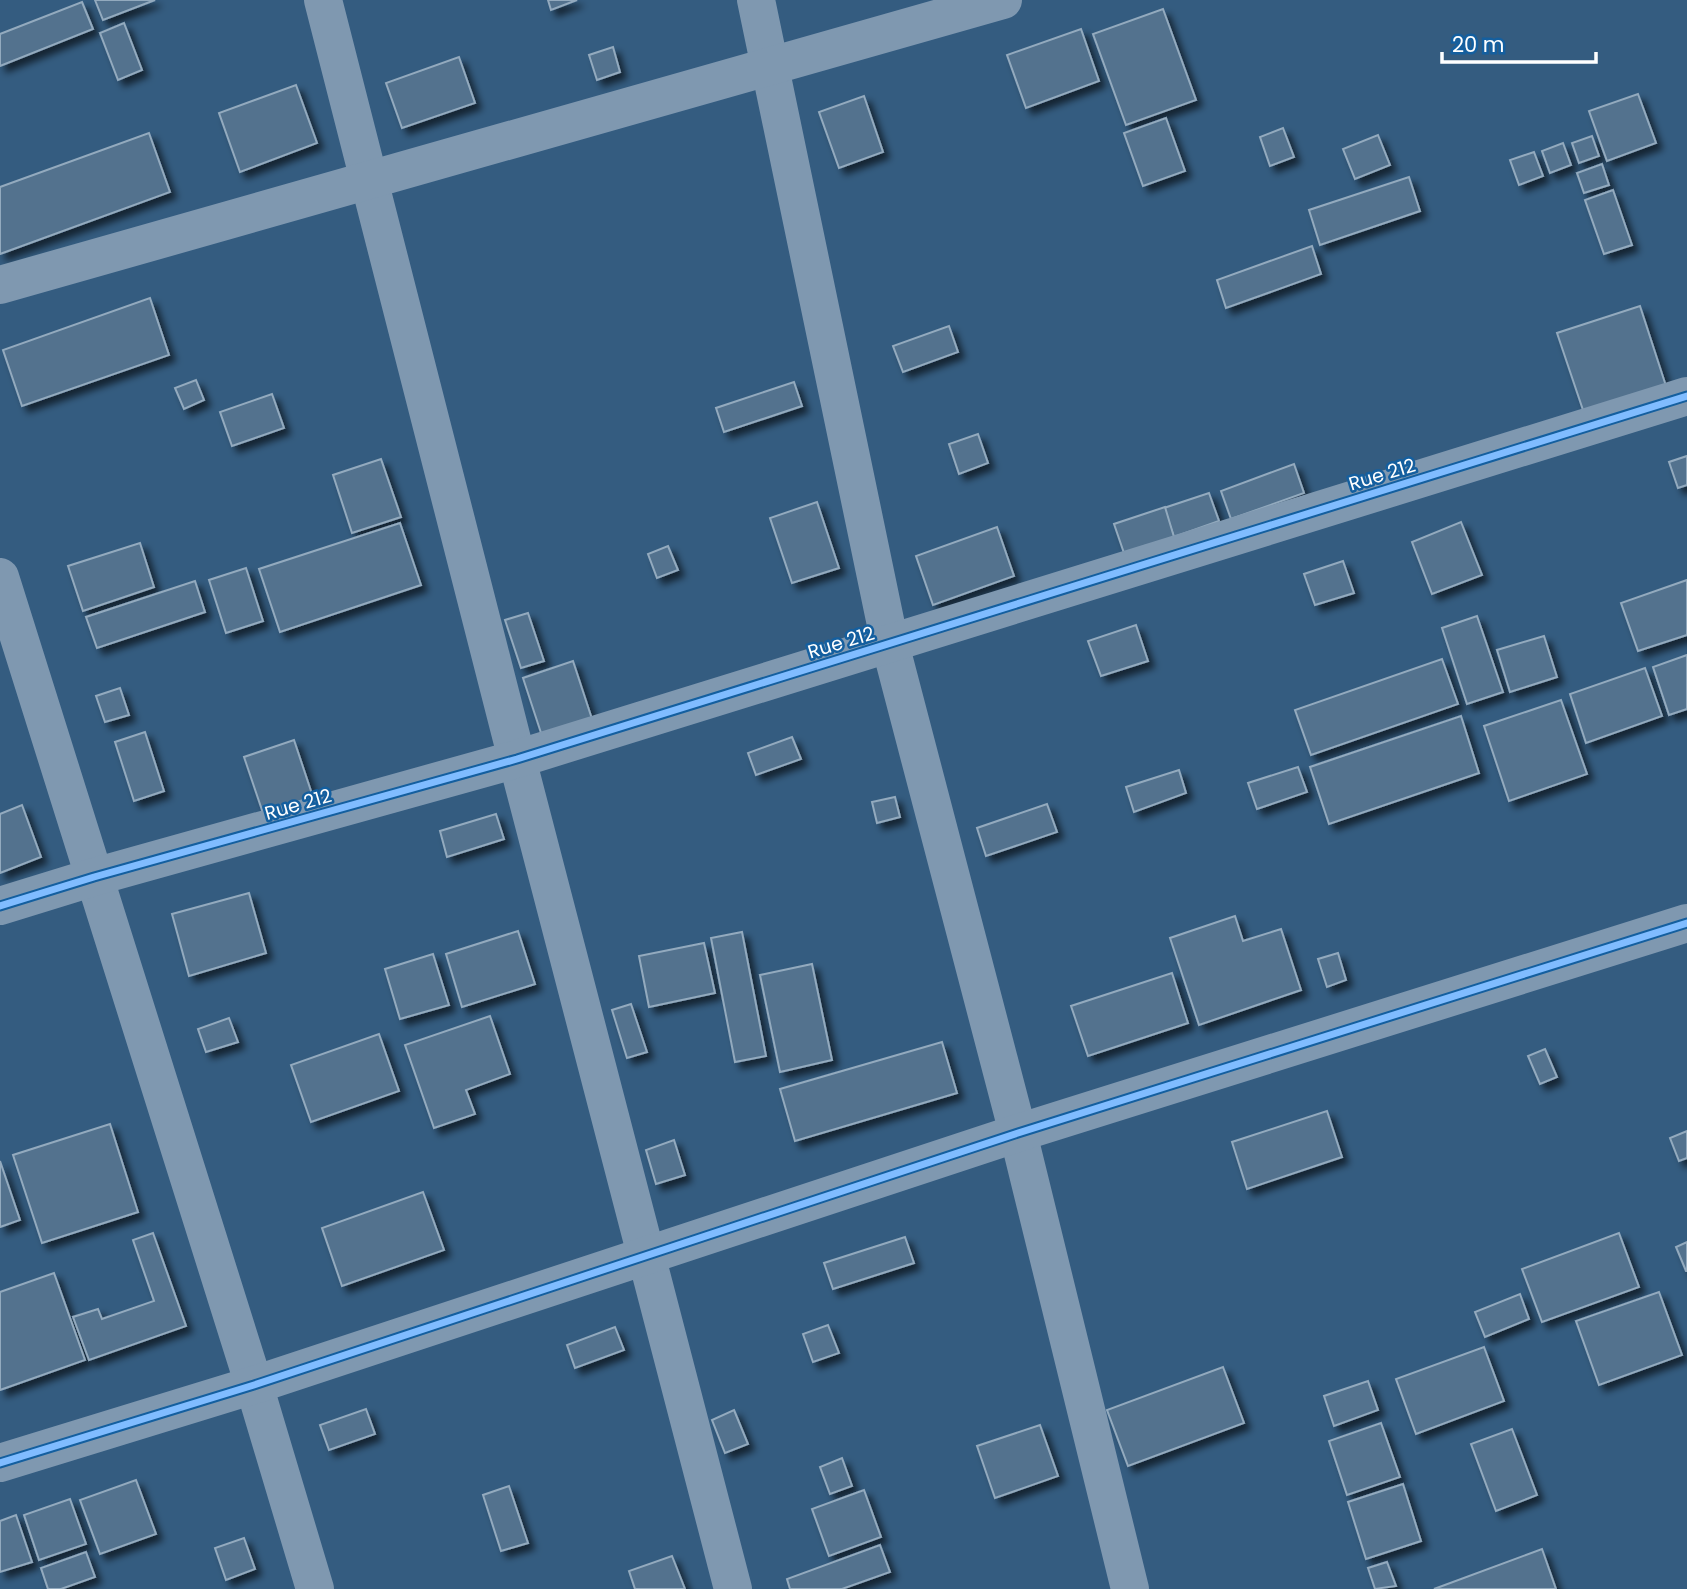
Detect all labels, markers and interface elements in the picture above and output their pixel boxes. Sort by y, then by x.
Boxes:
scale bar [1442,21,1596,65]
text: 20 m [1452,30,1505,59]
street label: Rue 212 [1345,452,1419,497]
street label: Rue 212 [804,620,878,665]
street label: Rue 212 [261,782,335,827]

